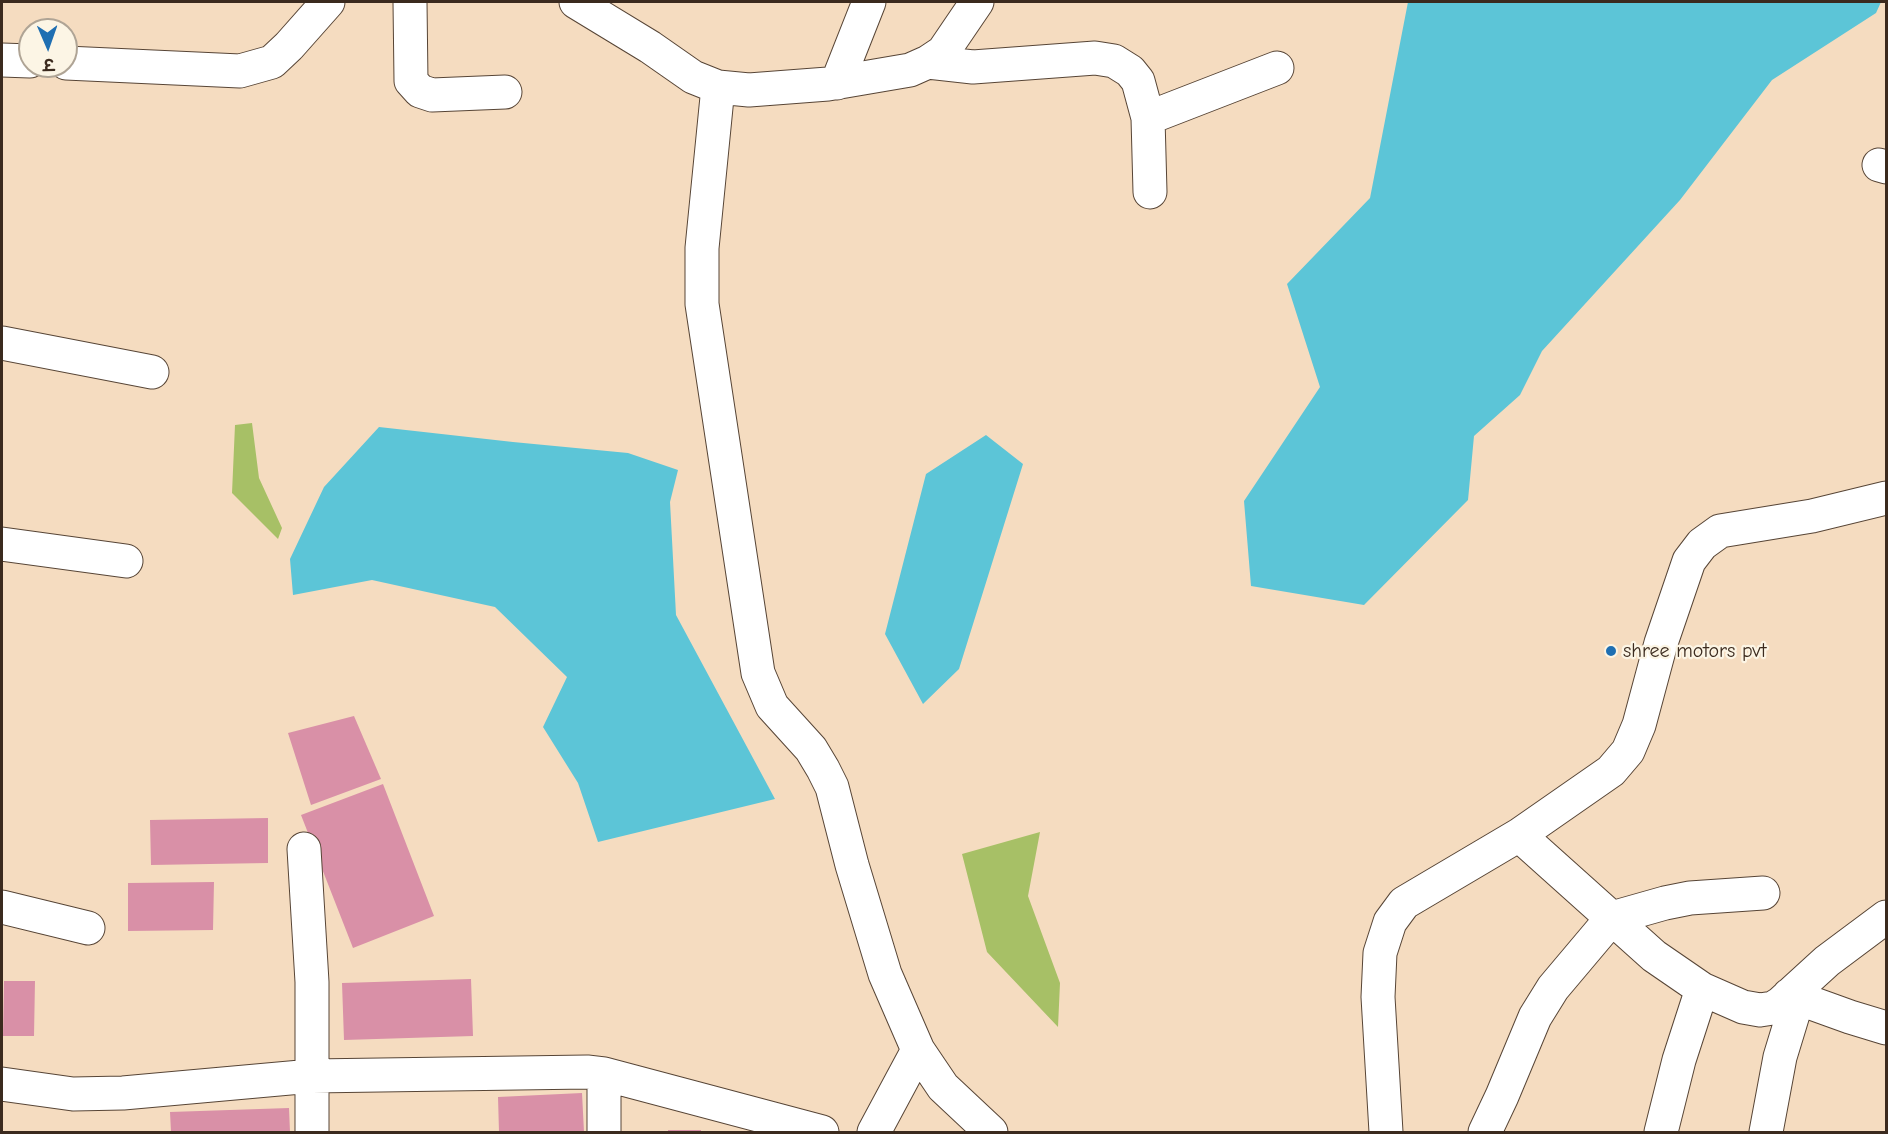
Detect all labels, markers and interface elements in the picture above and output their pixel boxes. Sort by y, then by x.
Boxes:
north arrow [18,18,78,78]
text: उ [43,55,54,73]
place label: shree motors pvt [1623,639,1766,663]
marker: shree motors pvt [1604,644,1618,658]

